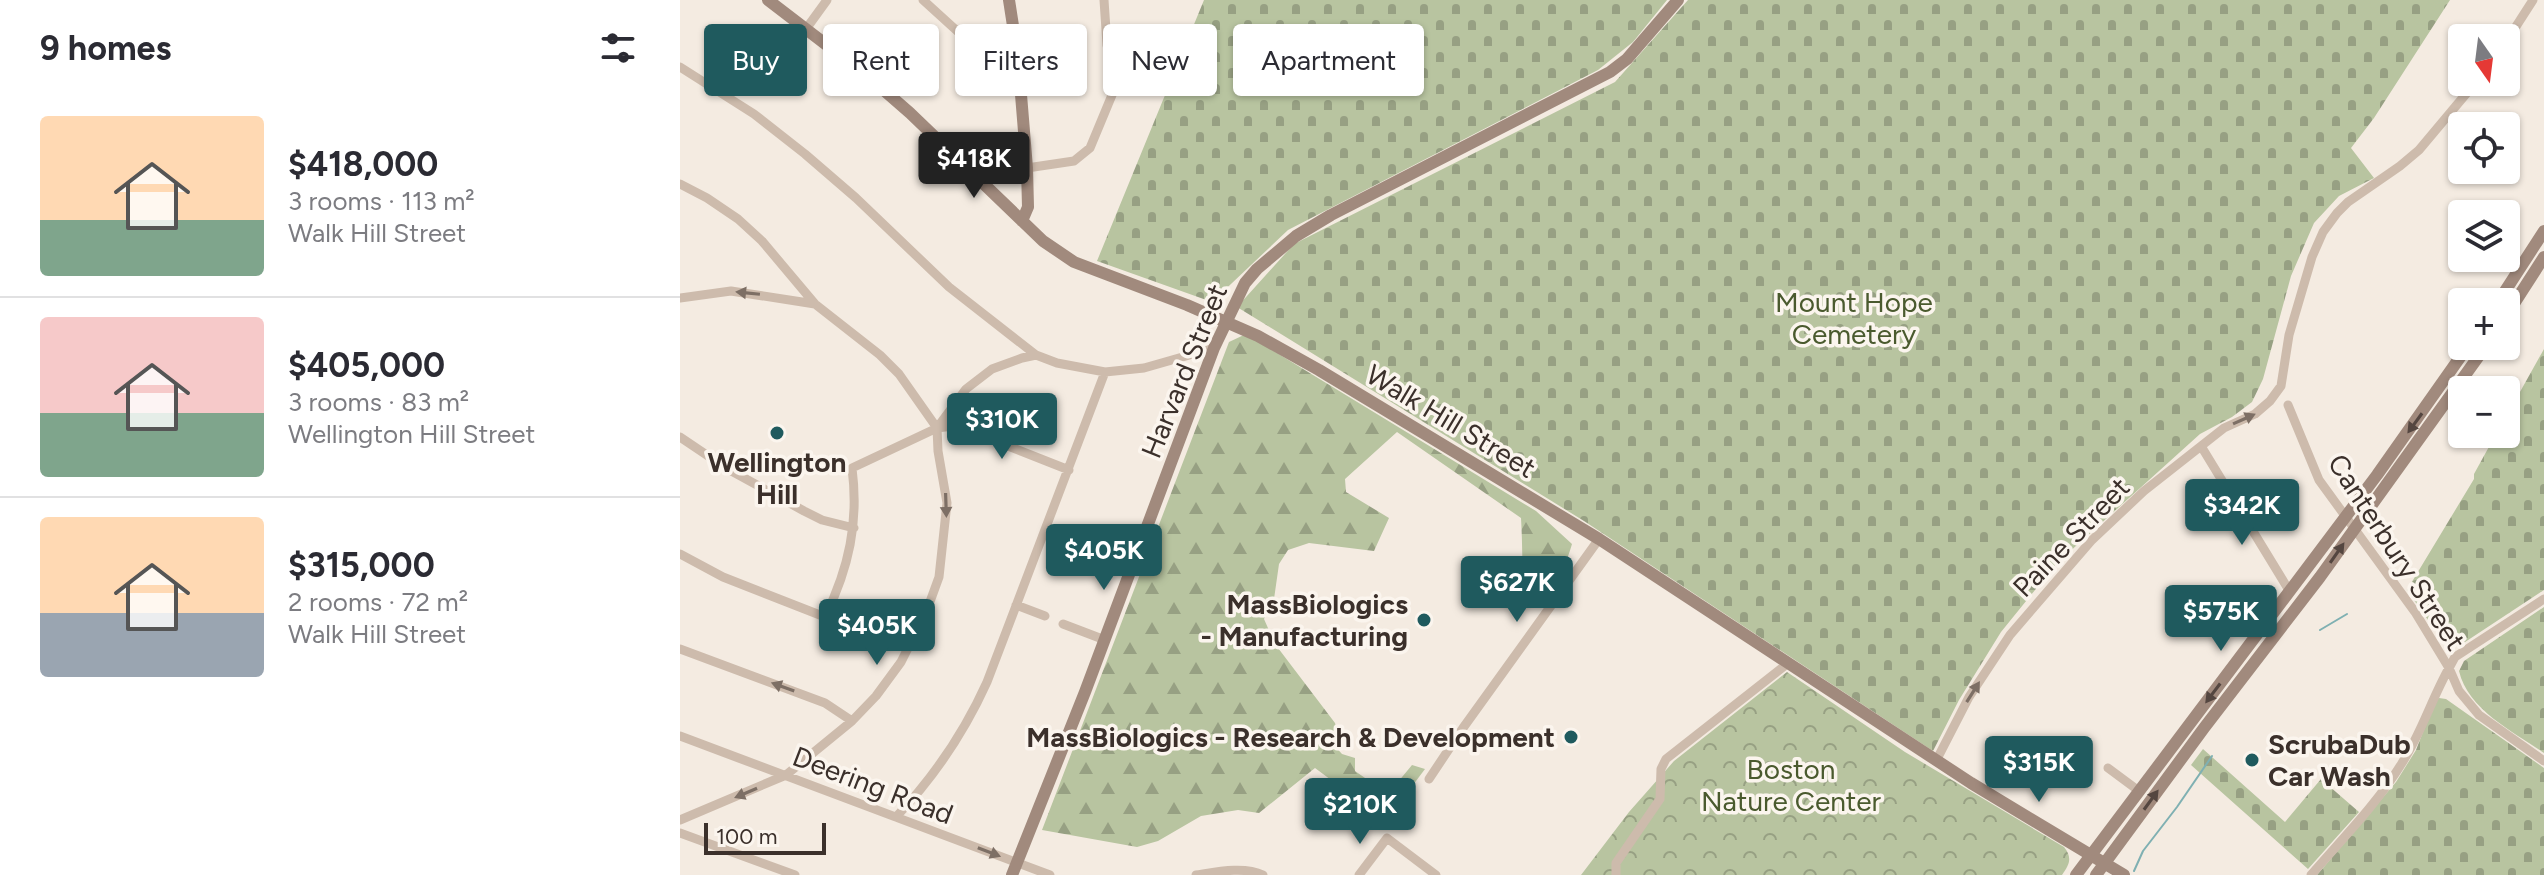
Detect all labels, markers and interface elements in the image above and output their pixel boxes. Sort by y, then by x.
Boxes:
chip: Buy [704,24,807,96]
chip: Rent [823,24,939,96]
chip: Filters [955,24,1087,96]
chip: New [1103,24,1217,96]
chip: Apartment [1233,24,1424,96]
north arrow [2448,24,2520,96]
map controls [2448,24,2520,448]
icon: filters [596,26,640,70]
text: 9 homes [40,28,171,69]
button: locate [2448,112,2520,184]
pin: $418K [918,132,1030,200]
text: $418K [936,142,1012,174]
text: $418,000 [288,144,438,185]
icon: home [104,148,200,244]
text: 3 rooms · 113 m² [288,185,475,217]
button: layers [2448,200,2520,272]
text: Walk Hill Street [288,217,466,249]
street label: Harvard Street [1134,279,1234,463]
park label: Mount Hope Cemetery [1775,285,1933,351]
one-way arrow [735,286,760,299]
button: + [2448,288,2520,360]
text: $405,000 [288,345,445,386]
icon: home [104,349,200,445]
street label: Walk Hill Street [1360,357,1542,485]
button: − [2448,376,2520,448]
text: 3 rooms · 83 m² [288,386,469,418]
pin: $310K [946,393,1058,461]
text: $310K [965,403,1039,435]
one-way arrow [2232,412,2255,425]
one-way arrow [2407,412,2423,434]
text: Wellington Hill Street [288,418,535,450]
marker: Wellington Hill [768,424,786,442]
place label: Wellington Hill [708,445,846,511]
street label: Canterbury Street [2321,448,2473,656]
street label: Paine Street [2006,470,2136,604]
pin: $342K [2186,479,2298,547]
text: $342K [2203,489,2281,521]
one-way arrow [939,493,952,518]
pin: $405K [1048,524,1160,592]
text: $405K [1064,534,1144,566]
one-way arrow [2328,542,2344,563]
text: $315,000 [288,545,435,586]
icon: home [104,549,200,645]
pin: $627K [1461,556,1573,624]
text: $627K [1479,566,1555,598]
pin: $575K [2165,585,2277,653]
text: 2 rooms · 72 m² [288,586,468,618]
place label: MassBiologics - Manufacturing [1200,587,1408,653]
text: $575K [2183,595,2259,627]
pin: $405K [821,599,933,667]
text: $405K [837,609,917,641]
marker: MassBiologics - Manufacturing [1415,611,1433,629]
text: Walk Hill Street [288,618,466,650]
one-way arrow [771,680,795,693]
one-way arrow [1966,681,1980,703]
one-way arrow [2206,682,2222,703]
place label: MassBiologics - Research & Development [1026,720,1555,754]
place label: ScrubaDub Car Wash [2268,727,2411,793]
marker: MassBiologics - Research & Development [1562,728,1580,746]
pin: $315K [1983,736,2095,804]
street label: Deering Road [788,739,958,831]
text: $315K [2003,746,2075,778]
marker: ScrubaDub Car Wash [2243,751,2261,769]
park label: Boston Nature Center [1701,752,1882,818]
pin: $210K [1304,778,1416,846]
one-way arrow [734,787,758,800]
text: $210K [1323,788,1397,820]
one-way arrow [2142,790,2158,811]
scale bar [704,819,826,855]
text: 100 m [716,823,777,850]
one-way arrow [977,846,1001,859]

